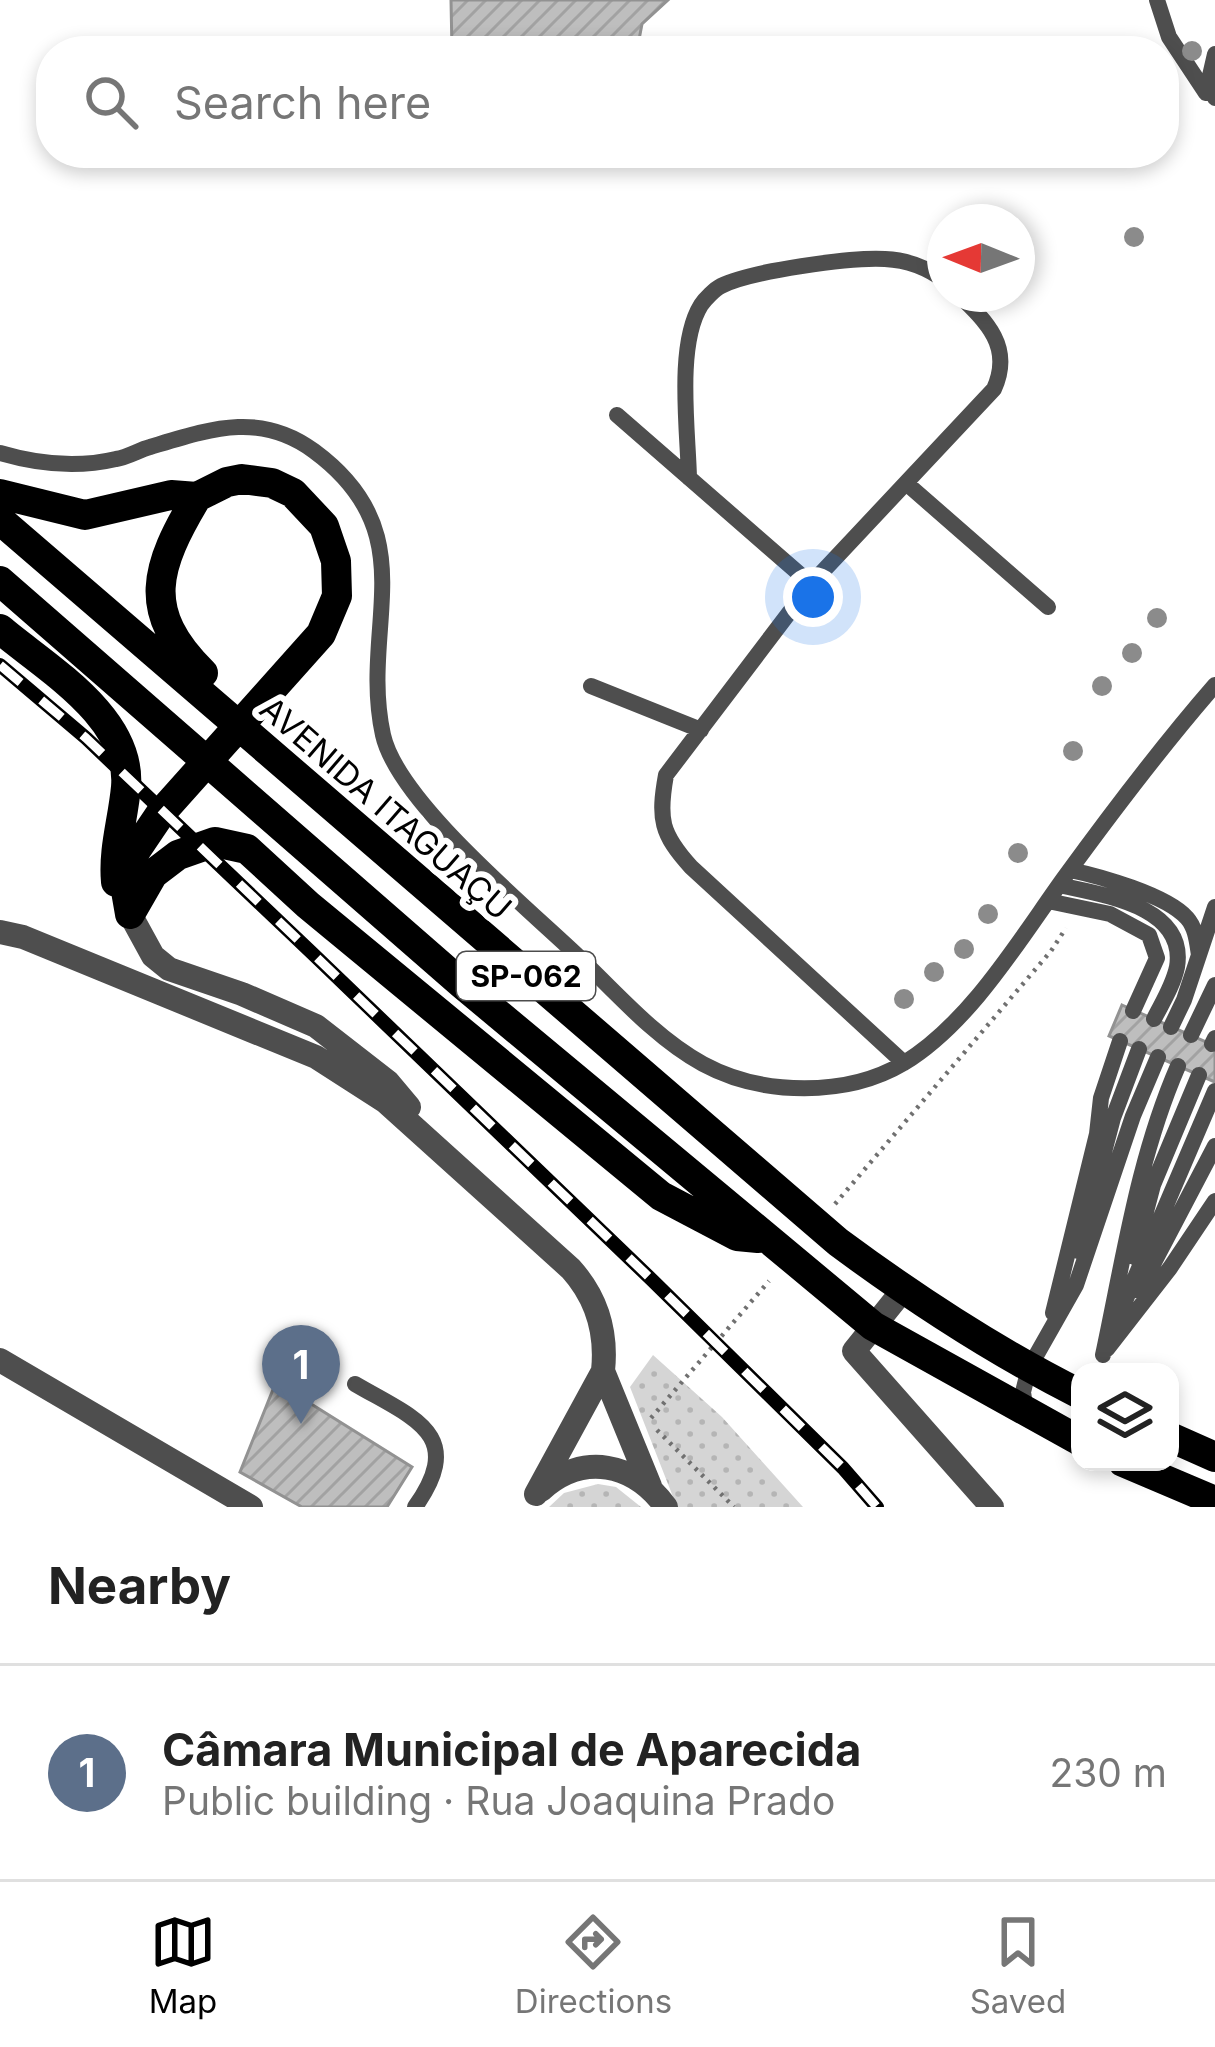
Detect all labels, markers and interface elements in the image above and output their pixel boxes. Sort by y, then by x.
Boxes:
search box [36,36,1179,168]
icon: search [78,69,144,135]
text: Search here [174,75,431,130]
north arrow [927,204,1035,312]
your location [783,567,843,627]
street label: AVENIDA ITAGUAÇU [252,688,520,928]
road number: SP-062 [457,952,595,1000]
pin: 1 [262,1325,340,1424]
map controls [1071,1363,1179,1471]
button: layers [1071,1363,1179,1471]
text: Nearby [48,1555,231,1616]
text: Câmara Municipal de Aparecida [162,1722,861,1777]
text: 1 [79,1749,95,1796]
text: 230 m [1049,1749,1167,1796]
text: Public building · Rua Joaquina Prado [162,1777,835,1824]
tab: Map [149,1909,217,2021]
tab: Directions [515,1909,672,2021]
tab: Saved [970,1909,1066,2021]

